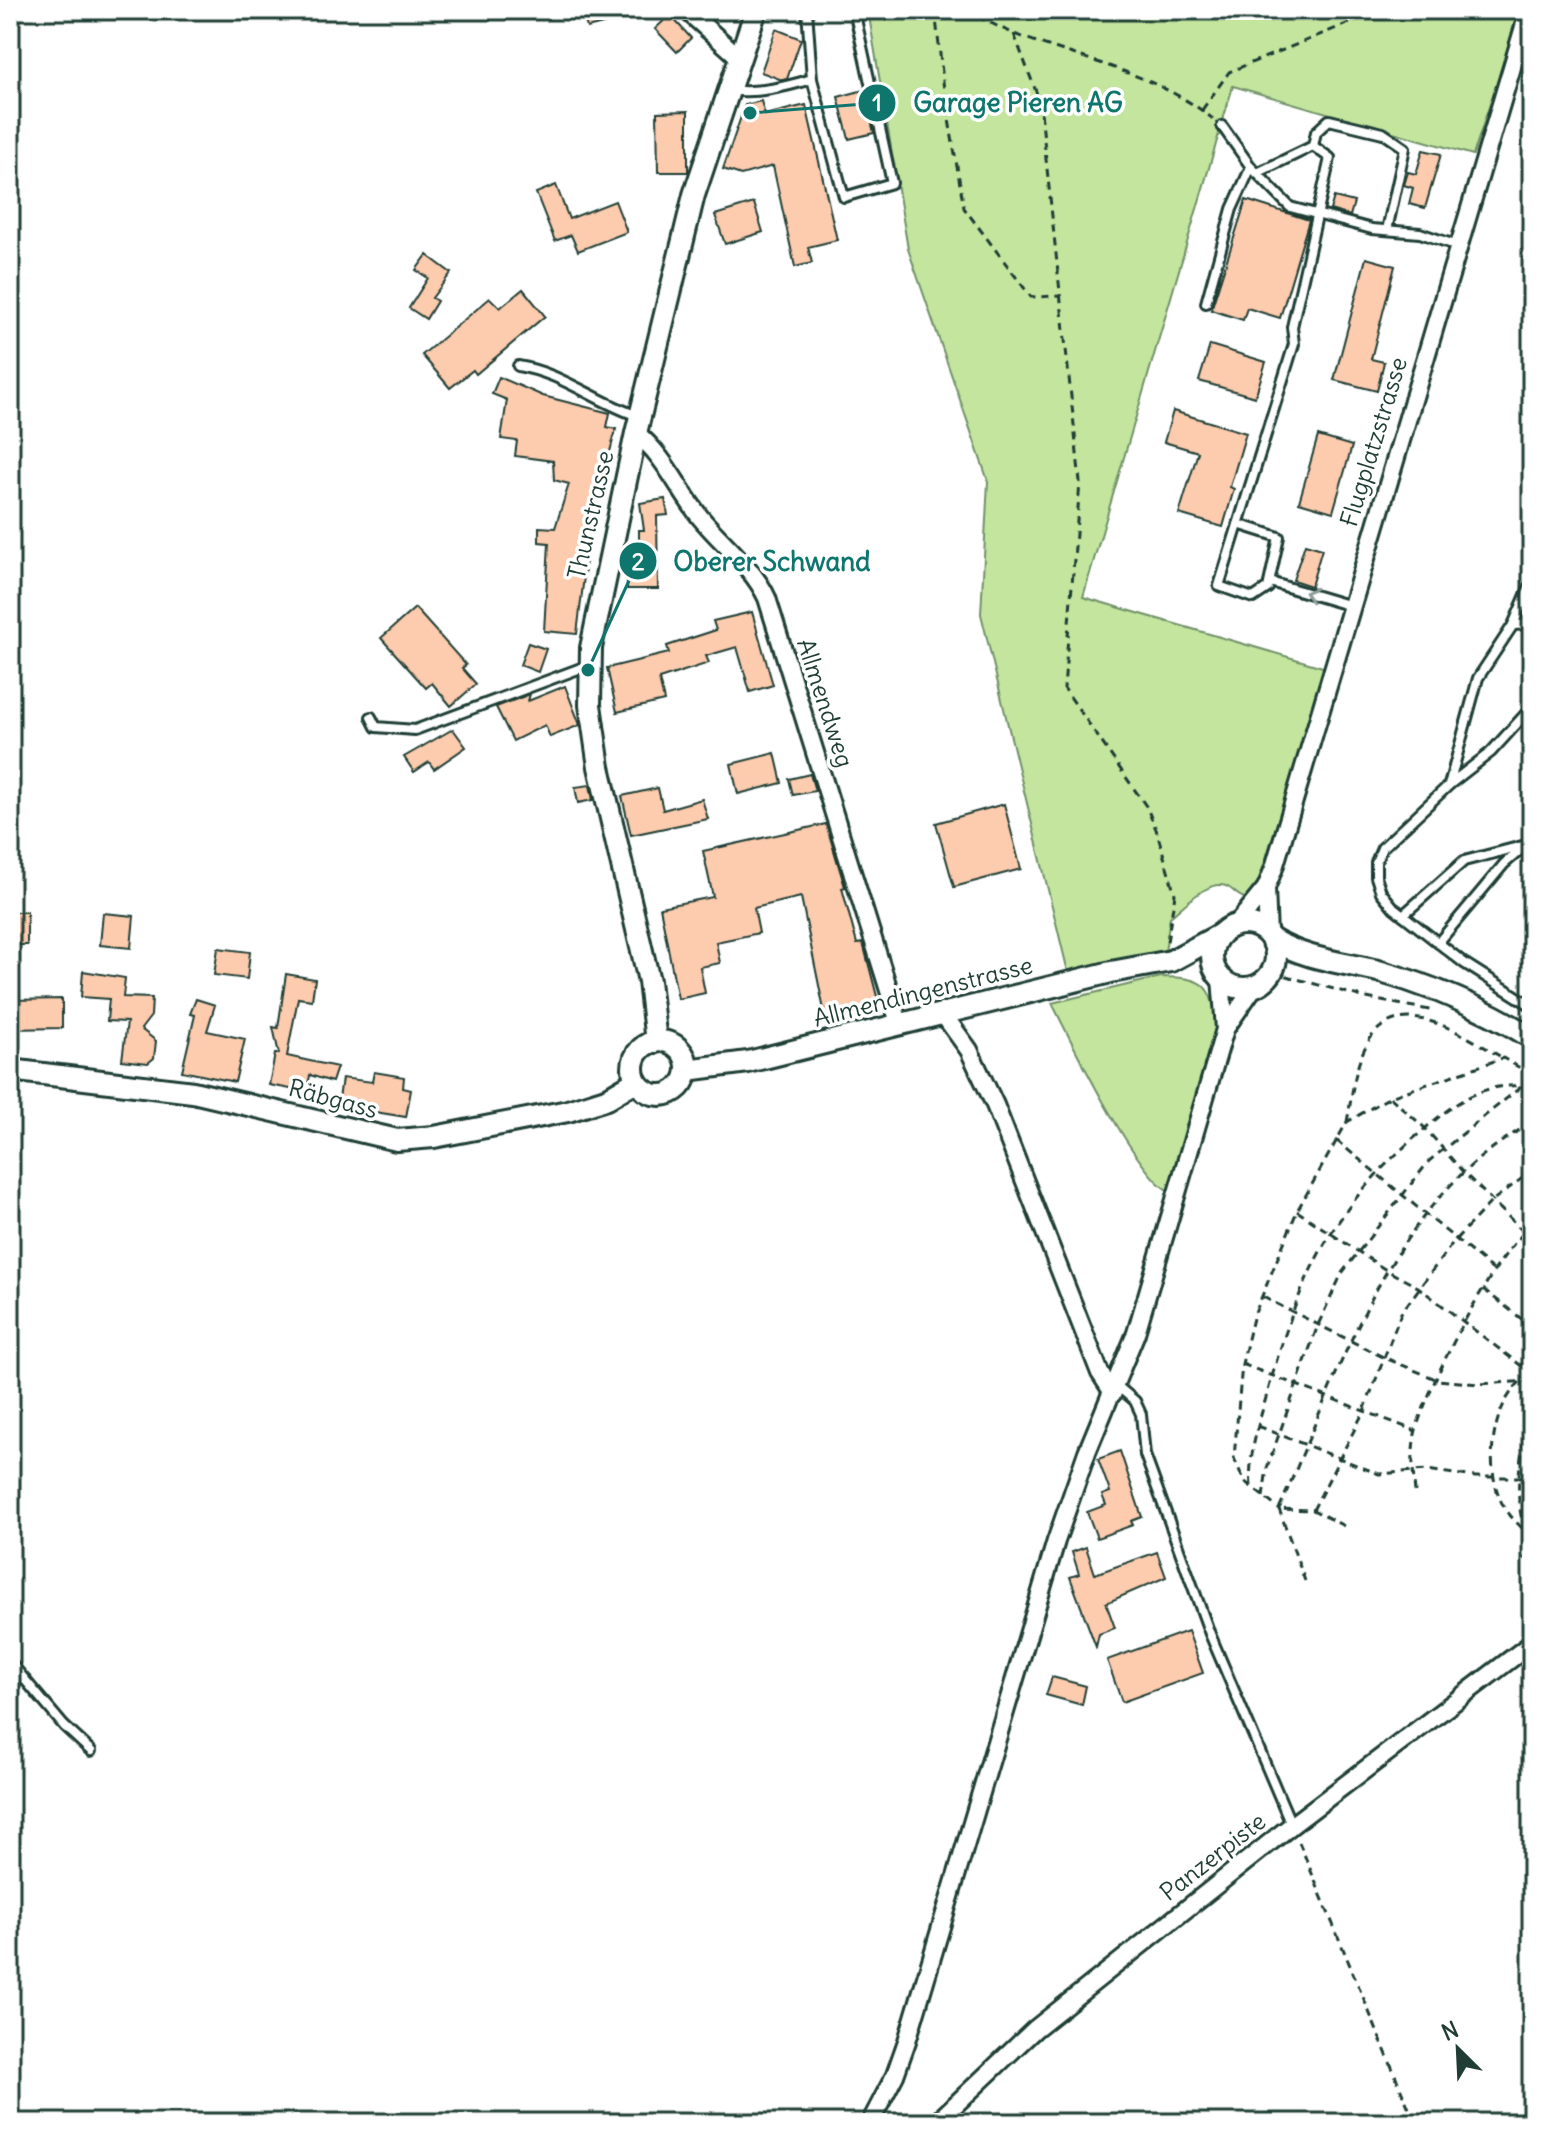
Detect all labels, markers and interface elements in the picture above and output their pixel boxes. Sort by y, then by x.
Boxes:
callout: Garage Pieren AG [857,78,1139,128]
text: Garage Pieren AG [913,86,1123,119]
text: 1 [872,87,882,117]
street label: Flugplatzstrasse [1333,353,1413,530]
street label: Thunstrasse [561,447,619,582]
callout: Oberer Schwand [618,536,887,586]
text: Oberer Schwand [673,545,871,578]
text: 2 [631,546,645,576]
one-way arrow [1304,587,1318,603]
street label: Allmendweg [791,635,861,771]
street label: Allmendingenstrasse [810,949,1035,1033]
street label: Räbgass [285,1072,381,1124]
street label: Panzerpiste [1154,1806,1271,1907]
north arrow [1418,2009,1498,2089]
text: N [1437,2015,1463,2047]

